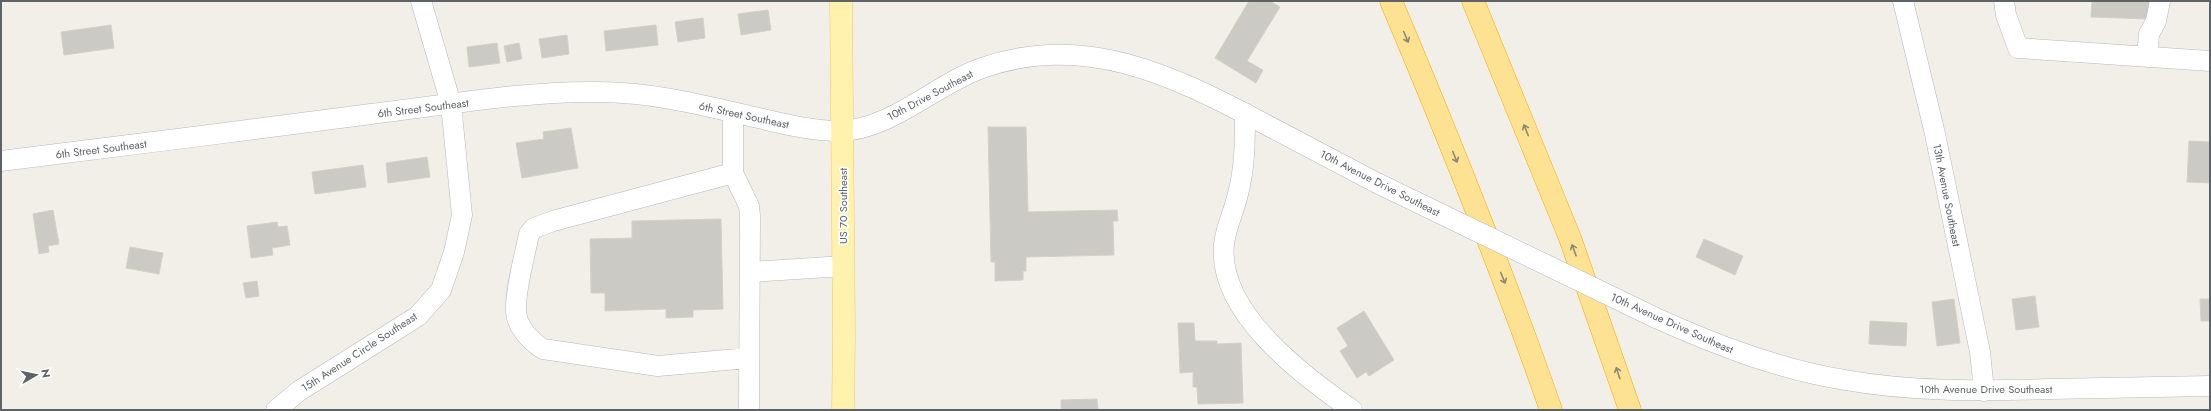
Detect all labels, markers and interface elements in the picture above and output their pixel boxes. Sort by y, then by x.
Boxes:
one-way arrow [1403,30,1410,42]
street label: 10th Drive Southeast [884,65,976,124]
street label: 6th Street Southeast [376,94,470,122]
street label: 6th Street Southeast [697,98,791,132]
one-way arrow [1522,124,1530,136]
street label: 6th Street Southeast [54,135,148,163]
street label: 13th Avenue Southeast [1929,142,1965,248]
street label: 10th Avenue Drive Southeast [1317,146,1443,220]
one-way arrow [1452,151,1460,163]
street label: US 70 Southeast [835,168,851,244]
one-way arrow [1570,244,1577,257]
one-way arrow [1500,272,1507,284]
street label: 10th Avenue Drive Southeast [1608,289,1736,357]
street label: 15th Avenue Circle Southeast [298,308,420,396]
north arrow [16,355,56,395]
one-way arrow [1614,367,1621,380]
text: N [37,368,54,379]
street label: 10th Avenue Drive Southeast [1920,381,2053,397]

